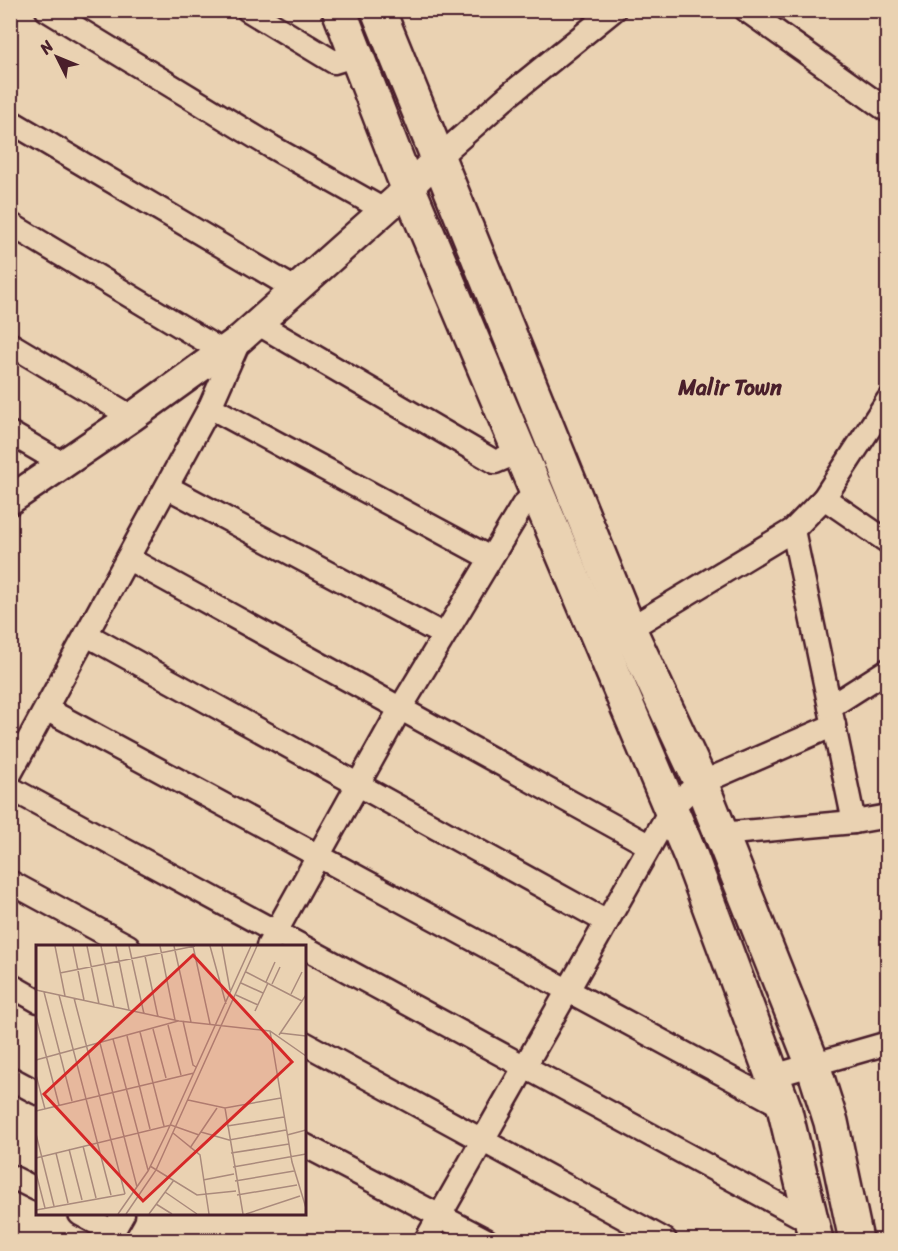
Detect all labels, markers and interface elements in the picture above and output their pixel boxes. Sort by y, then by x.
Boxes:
north arrow [27,27,87,87]
text: N [31,33,61,62]
district label: Malir Town [677,368,782,407]
inset map [36,945,306,1215]

